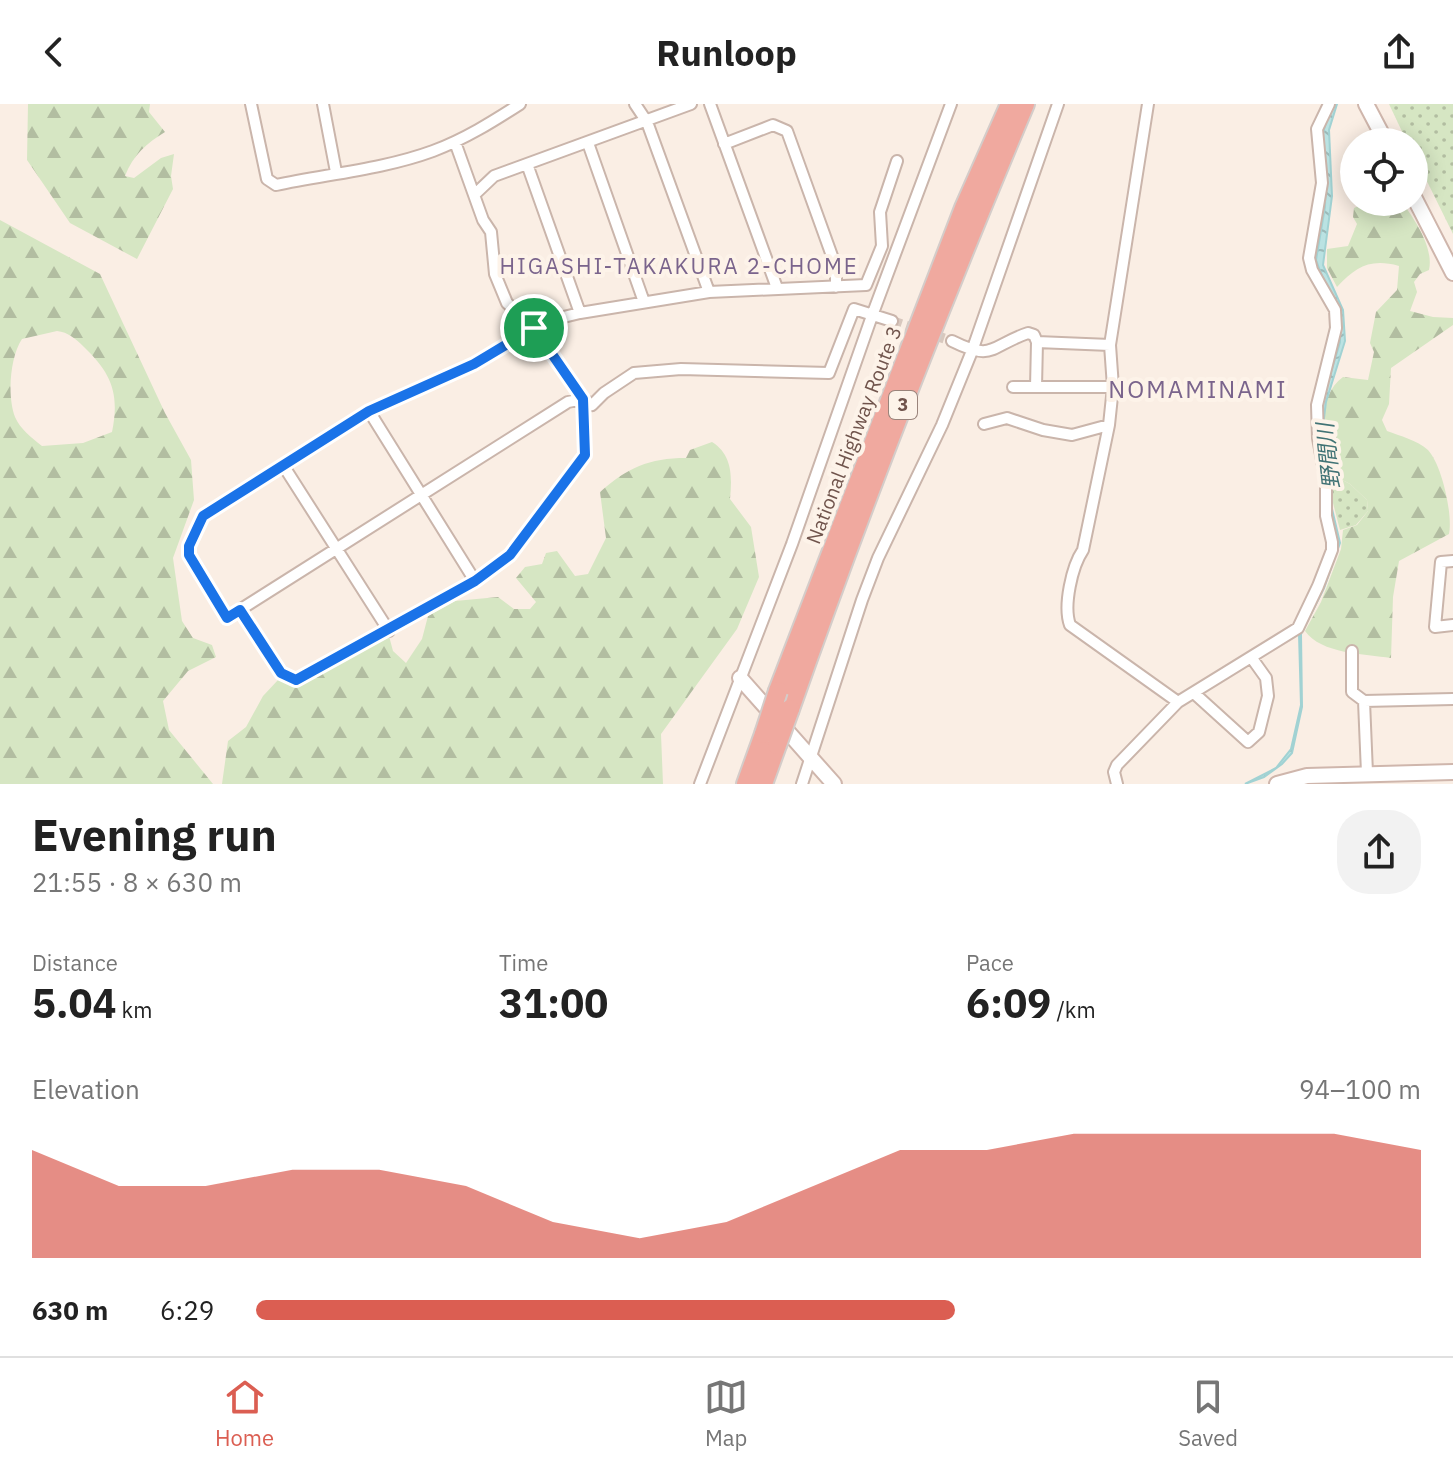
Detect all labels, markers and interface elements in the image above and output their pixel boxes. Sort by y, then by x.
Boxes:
text: Runloop [656,29,797,76]
icon: back [32,30,76,74]
icon: share [1377,30,1421,74]
map controls [1340,128,1428,216]
button: locate [1340,128,1428,216]
district label: HIGASHI-TAKAKURA 2-CHOME [499,251,859,280]
pin [500,294,568,362]
icon: arrive [512,306,556,350]
street label: National Highway Route 3 [799,322,908,548]
district label: NOMAMINAMI [1108,373,1288,405]
road number: 3 [889,391,917,419]
water label: 野間川 [1309,420,1345,490]
text: Evening run [32,806,277,863]
button: share [1337,810,1421,894]
text: 21:55 · 8 × 630 m [32,865,242,899]
text: Distance [32,948,118,977]
text: Time [499,948,548,977]
text: Pace [966,948,1014,977]
text: 5.04 [32,977,116,1029]
text: 31:00 [499,977,608,1029]
text: 6:09 [966,977,1051,1029]
text: km [116,995,152,1024]
text: /km [1051,995,1096,1024]
text: Elevation [32,1072,140,1106]
text: 94–100 m [1299,1072,1421,1106]
text: 630 m [32,1293,108,1327]
text: 6:29 [160,1293,214,1327]
tab: Home [215,1375,274,1452]
tab: Map [704,1375,748,1452]
tab: Saved [1178,1375,1238,1452]

